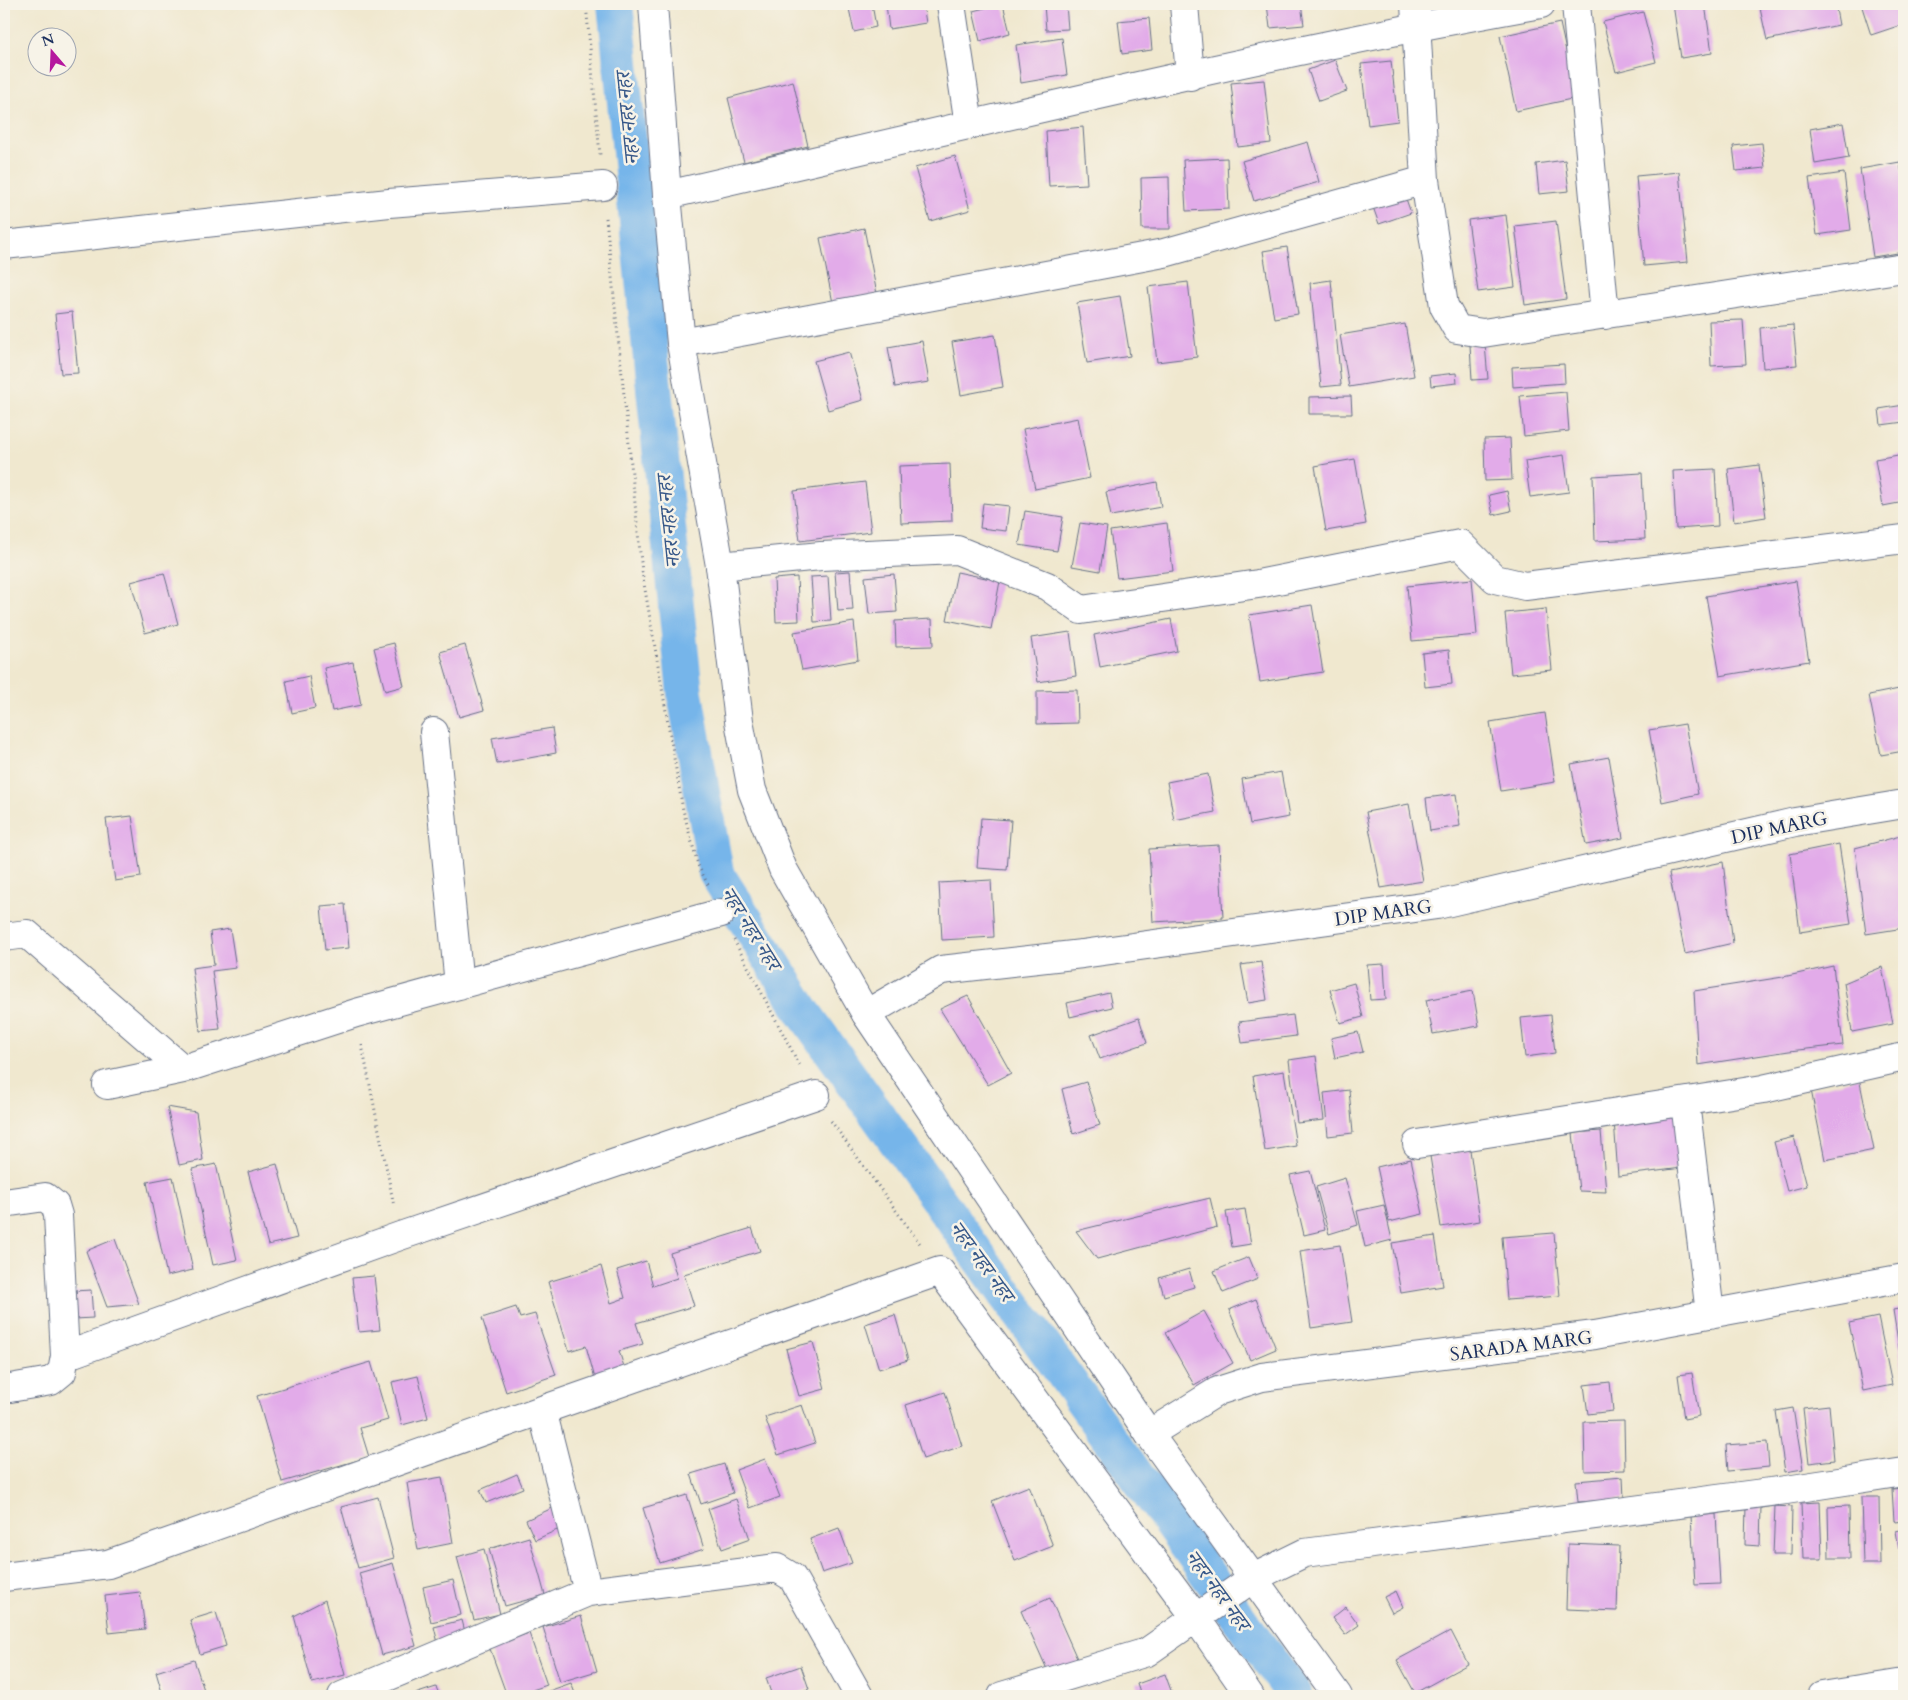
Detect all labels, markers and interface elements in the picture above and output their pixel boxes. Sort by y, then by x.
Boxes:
north arrow [28,28,78,78]
text: N [39,29,57,51]
water label: नहर नहर नहर [609,67,646,166]
water label: नहर नहर नहर [650,470,687,569]
street label: DIP MARG [1729,805,1830,851]
water label: नहर नहर नहर [715,882,789,979]
street label: DIP MARG [1333,893,1433,933]
water label: नहर नहर नहर [943,1216,1022,1310]
street label: SARADA MARG [1448,1324,1594,1368]
water label: नहर नहर नहर [1179,1545,1258,1639]

